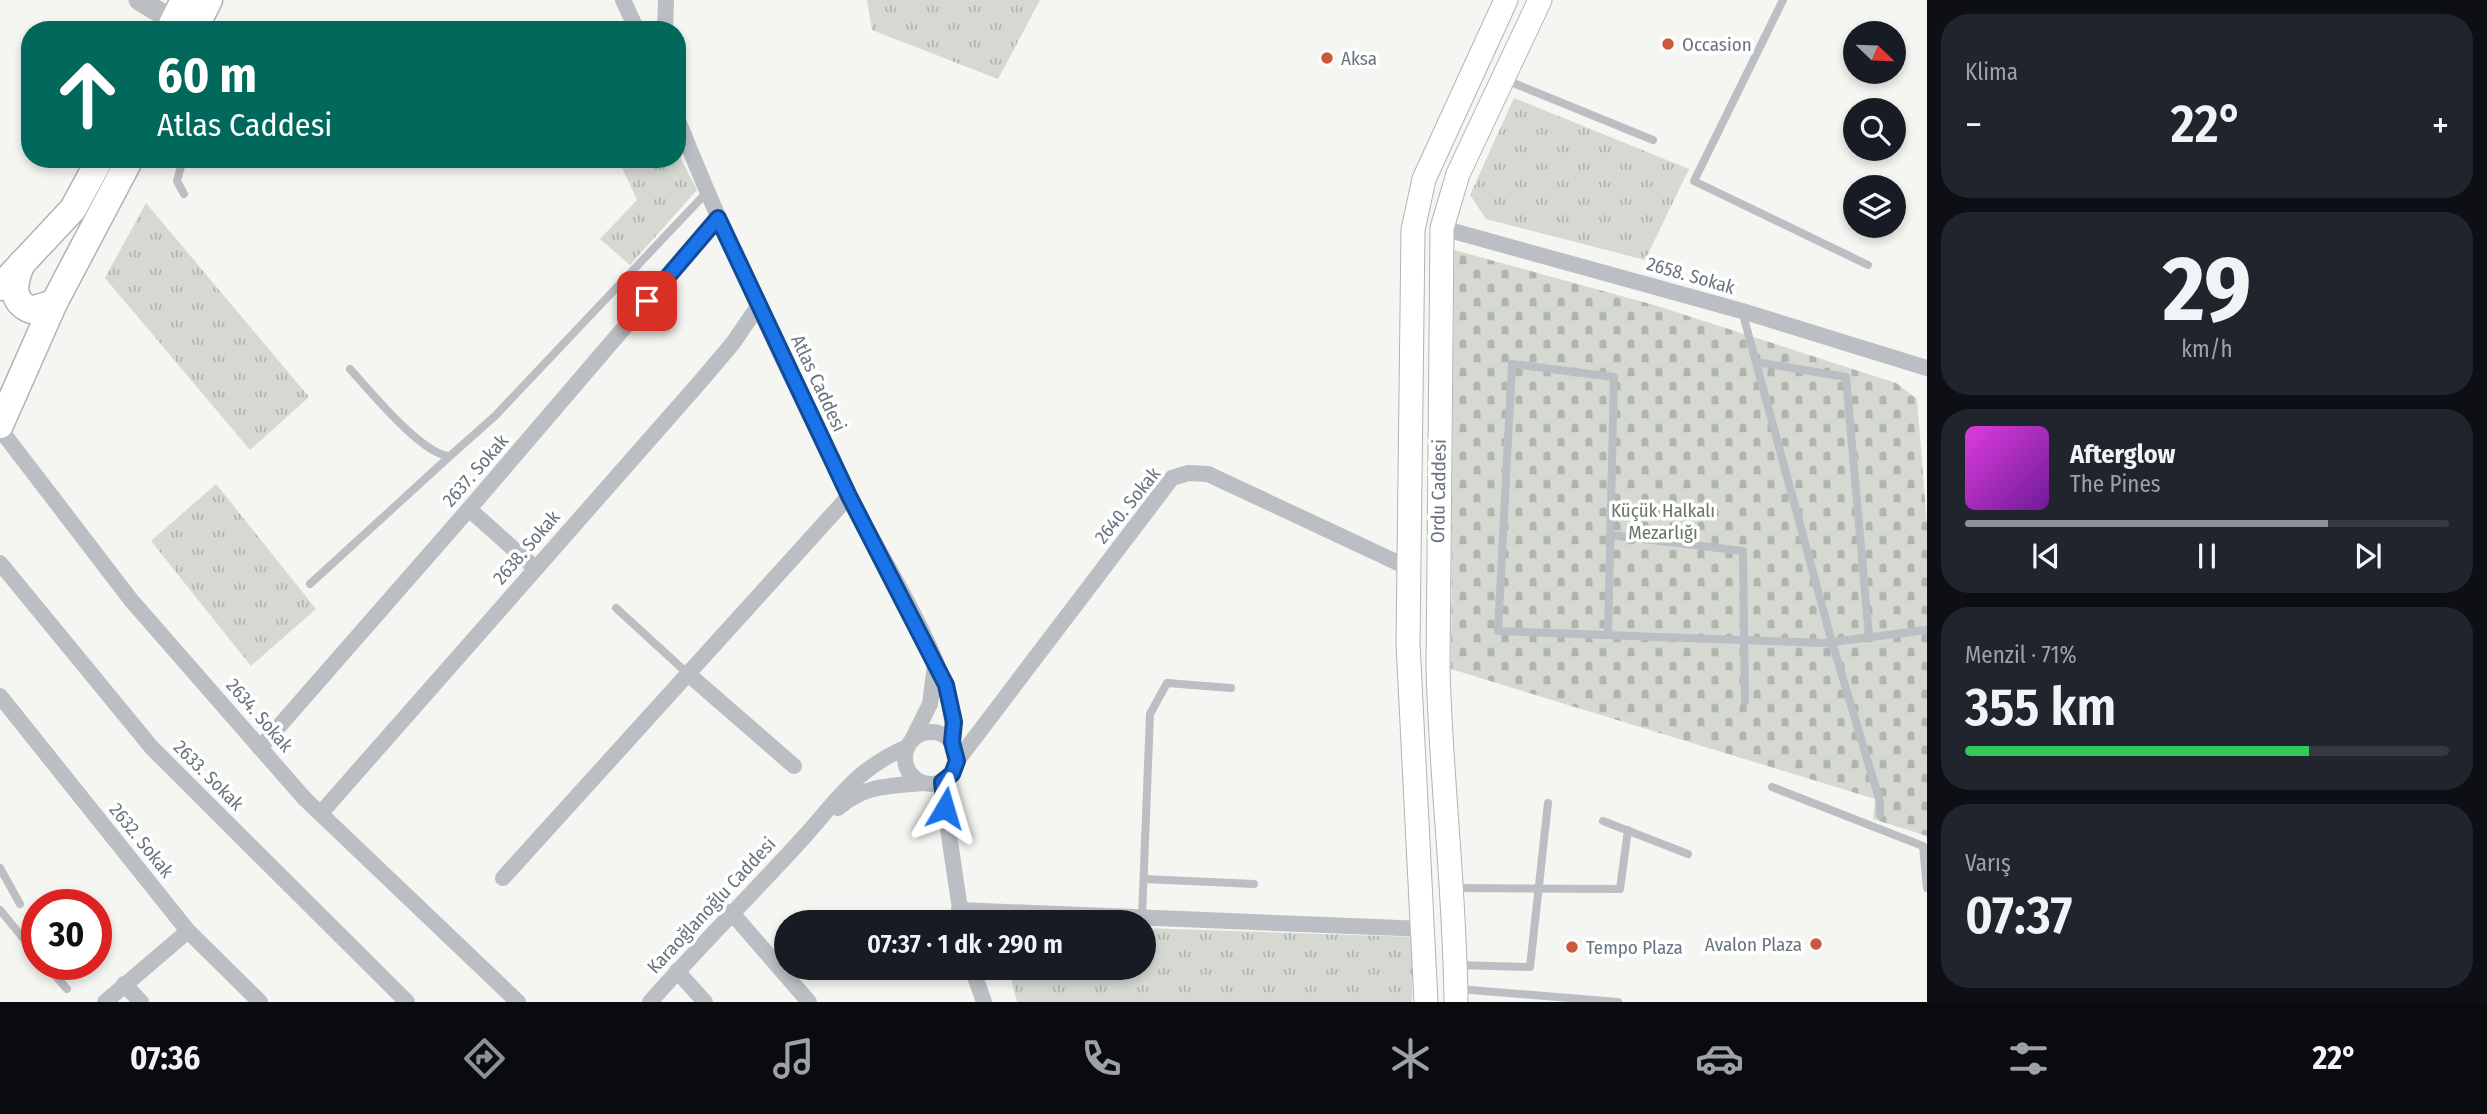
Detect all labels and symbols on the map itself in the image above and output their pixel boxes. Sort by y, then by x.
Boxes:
north arrow [1843,21,1906,84]
place label: Occasion [1682,33,1752,56]
marker: Occasion [1660,36,1676,52]
place label: Aksa [1341,47,1377,70]
marker: Aksa [1319,50,1335,66]
street label: 2658. Sokak [1644,252,1738,299]
pin [617,271,677,331]
street label: Atlas Caddesi [786,331,851,435]
street label: 2637. Sokak [438,429,513,511]
street label: Ordu Caddesi [1426,439,1451,543]
street label: 2640. Sokak [1090,462,1165,548]
park label: Küçük Halkalı Mezarlığı [1611,499,1715,544]
street label: 2638. Sokak [488,506,565,589]
street label: 2634. Sokak [221,674,298,757]
street label: 2633. Sokak [169,736,248,815]
position arrow [908,771,982,845]
street label: 2632. Sokak [105,798,179,882]
street label: Karaoğlanoğlu Caddesi [642,833,780,978]
speed limit sign: 30 [21,889,112,980]
place label: Avalon Plaza [1705,933,1802,956]
place label: Tempo Plaza [1586,936,1683,959]
marker: Avalon Plaza [1808,936,1824,952]
marker: Tempo Plaza [1564,939,1580,955]

